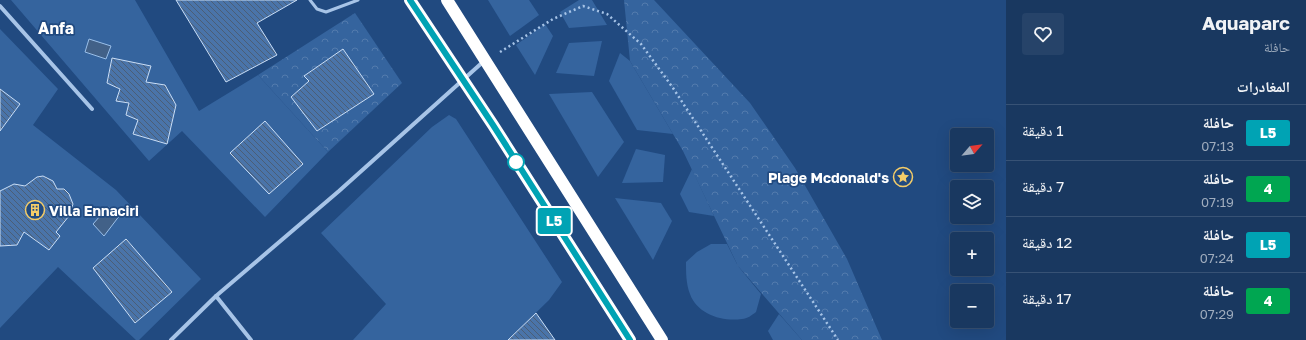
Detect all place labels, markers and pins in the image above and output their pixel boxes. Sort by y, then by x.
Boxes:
unlabelled marker [507,153,525,171]
place icon: Plage Mcdonald's [892,166,914,188]
place label: Plage Mcdonald's [768,169,889,186]
building icon: Villa Ennaciri [24,199,46,221]
place label: Villa Ennaciri [49,202,139,219]

